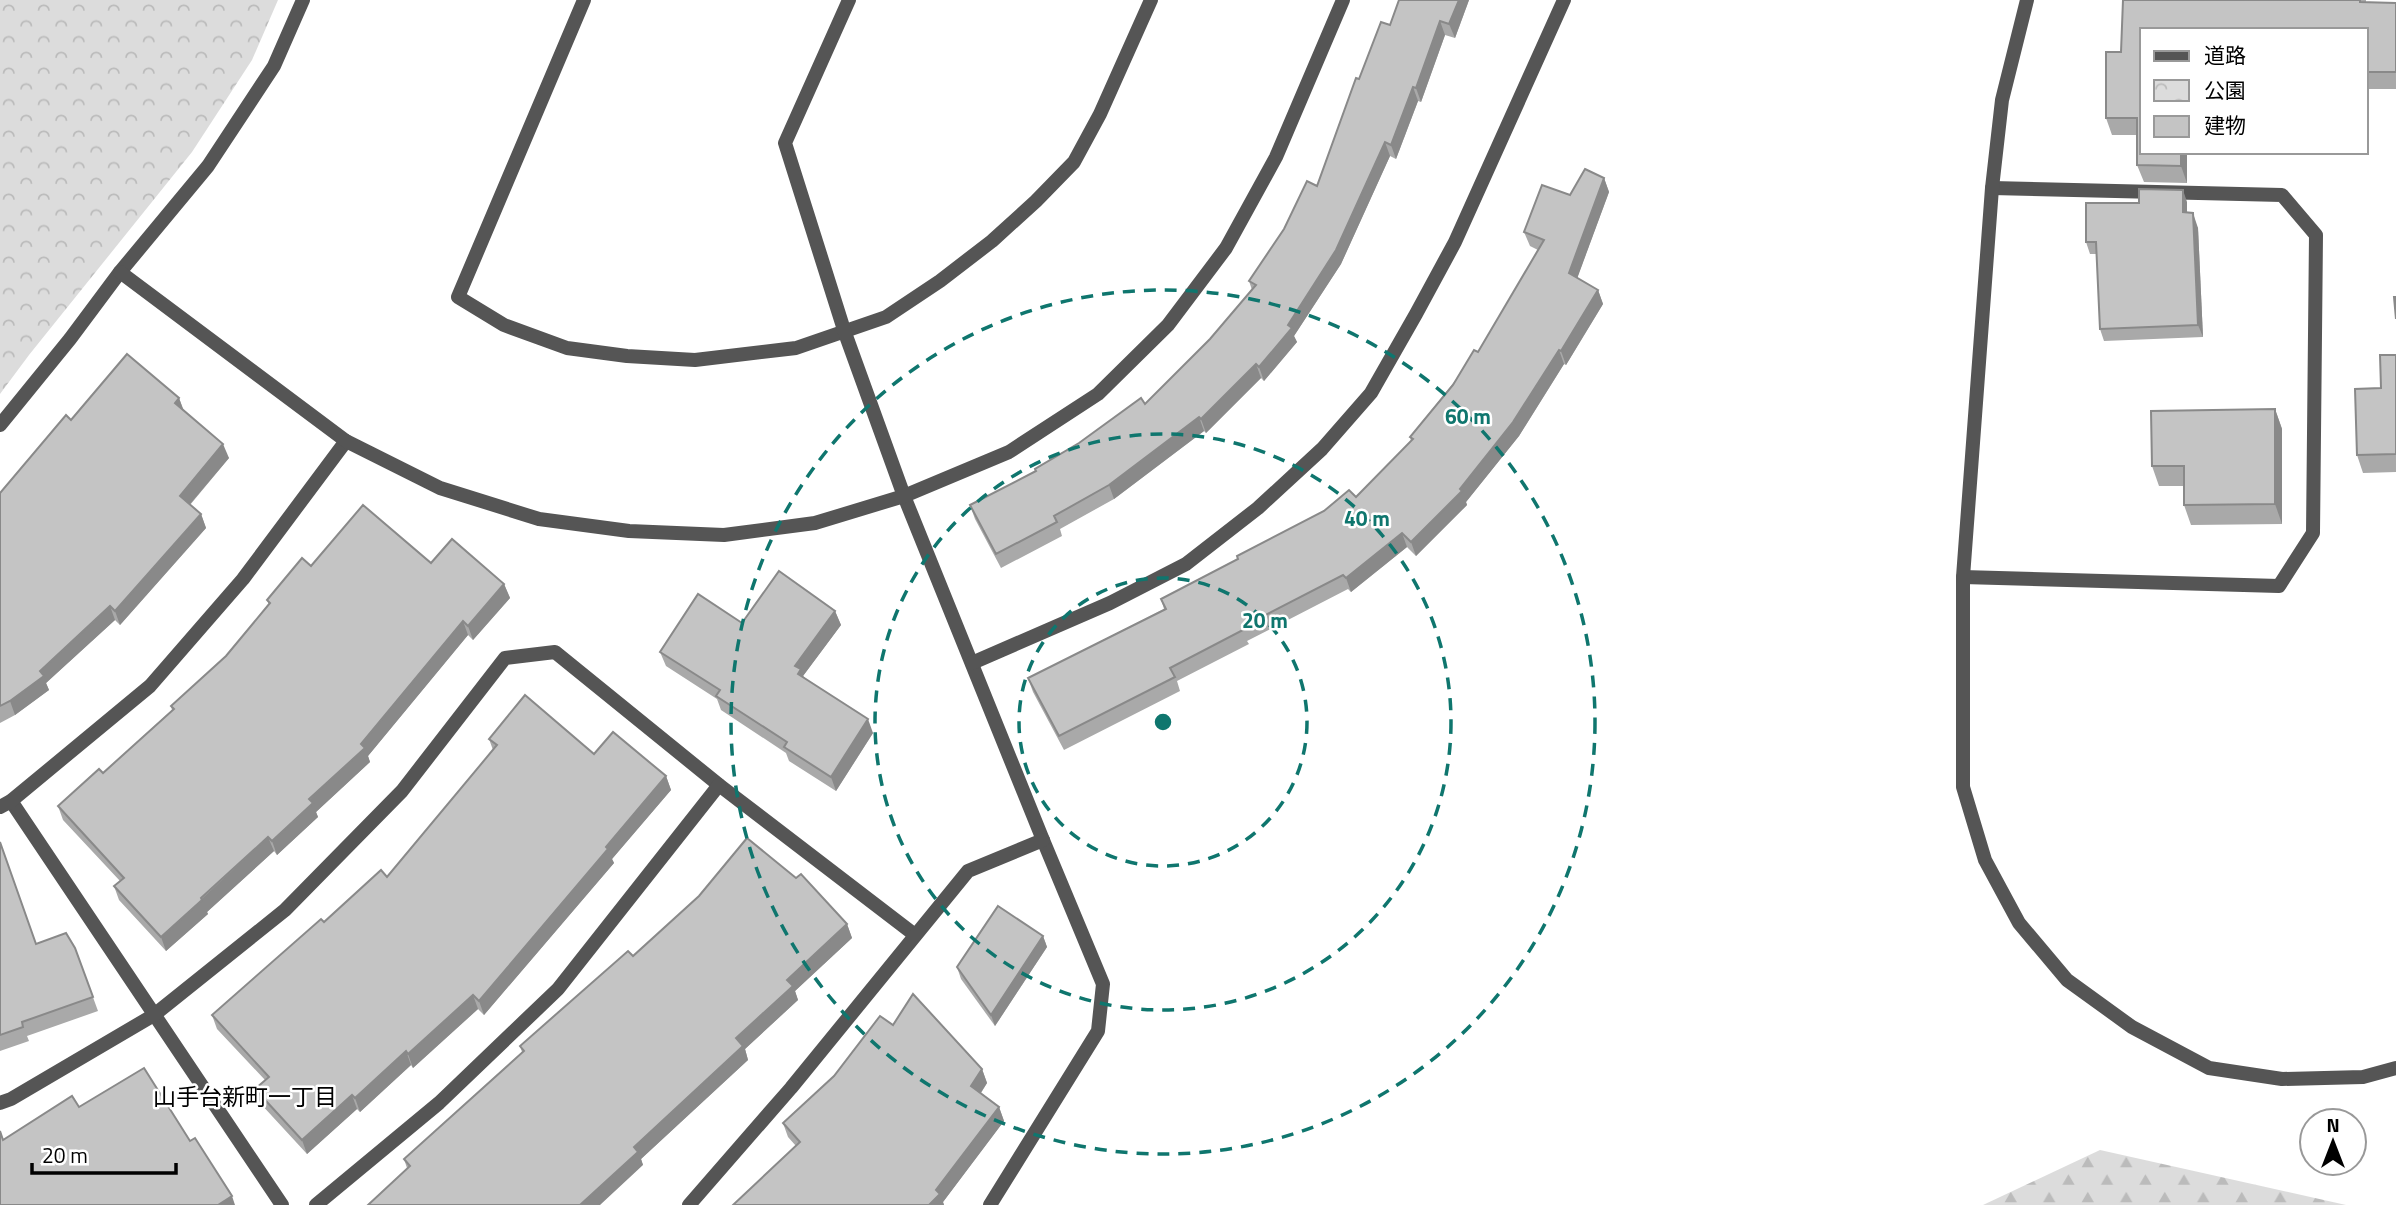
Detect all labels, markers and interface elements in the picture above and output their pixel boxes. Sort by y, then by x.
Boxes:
legend [2140,28,2368,154]
text: 道路 [2204,39,2246,71]
text: 公園 [2204,74,2246,106]
text: 建物 [2204,109,2246,141]
text: 60 m [1445,400,1491,432]
text: 40 m [1344,502,1390,534]
text: 20 m [1242,604,1288,636]
centre of rings [1151,710,1175,734]
district label: 山手台新町一丁目 [153,1079,337,1114]
north arrow [2298,1107,2368,1177]
text: N [2326,1110,2340,1139]
scale bar [32,1132,175,1176]
text: 20 m [42,1139,88,1171]

